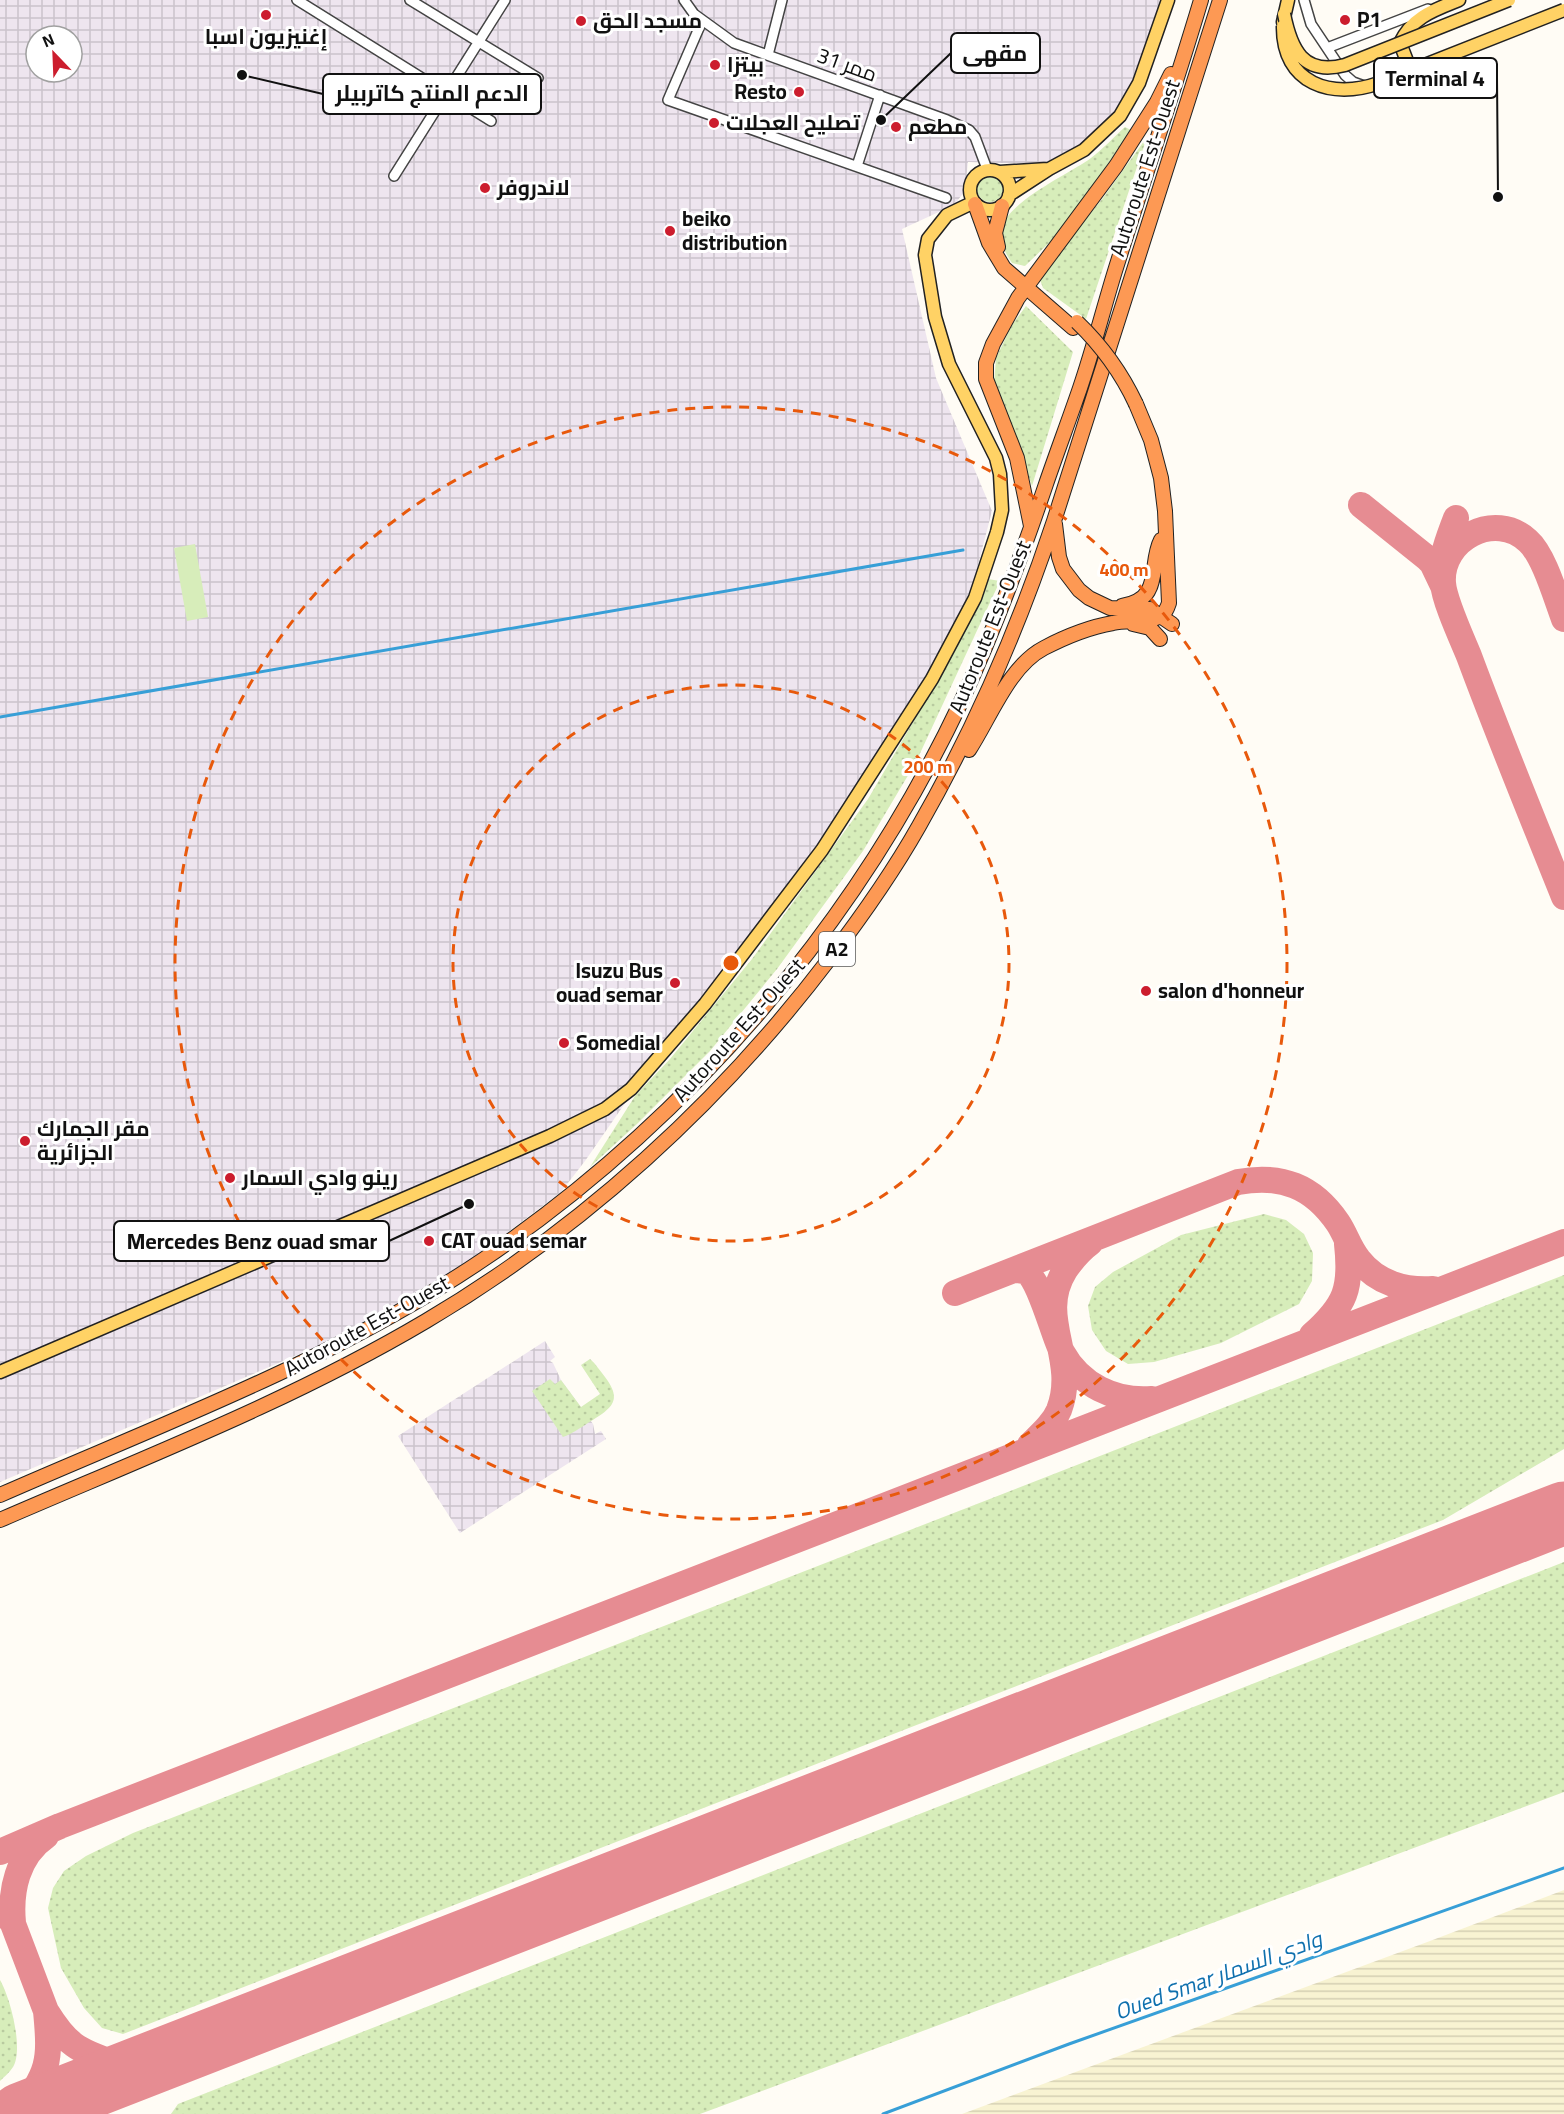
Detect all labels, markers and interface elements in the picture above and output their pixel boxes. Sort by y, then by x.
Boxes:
place label: P1 [1357,0,1381,39]
place label: مسجد الحق [593,1,702,40]
marker: إغنيزيون اسبا [259,8,273,22]
marker: P1 [1338,13,1352,27]
marker: مسجد الحق [574,14,588,28]
place label: إغنيزيون اسبا [205,17,327,56]
north arrow [24,24,84,84]
text: N [37,24,59,56]
text: مقهى [963,32,1027,74]
callout: مقهى [951,33,1040,73]
street label: ممر 31 [811,36,883,93]
place label: بيتزا [727,45,764,84]
text: Terminal 4 [1385,57,1485,99]
marker: بيتزا [708,58,722,72]
callout: Terminal 4 [1374,58,1497,98]
text: الدعم المنتج كاتربيلر [334,72,529,114]
place label: Resto [734,72,787,111]
callout: الدعم المنتج كاتربيلر [323,74,541,114]
street label: Autoroute Est-Ouest [1098,74,1192,261]
marker: Resto [792,85,806,99]
place label: تصليح العجلات [726,103,861,142]
place label: مطعم [908,107,967,146]
marker: تصليح العجلات [707,116,721,130]
marker: مطعم [889,120,903,134]
place label: لاندروفر [496,168,569,207]
marker: لاندروفر [478,181,492,195]
place label: beiko distribution [682,199,787,262]
marker: beiko distribution [663,224,677,238]
street label: Autoroute Est-Ouest [937,534,1042,720]
text: 400 m [1099,553,1149,586]
text: 200 m [903,750,953,783]
road number: A2 [819,932,855,966]
street label: Autoroute Est-Ouest [663,948,815,1111]
place label: Isuzu Bus ouad semar [556,951,664,1014]
centre of rings [721,953,741,973]
place label: salon d'honneur [1158,971,1305,1010]
marker: Isuzu Bus ouad semar [668,976,682,990]
marker: salon d'honneur [1139,984,1153,998]
place label: Somedial [576,1023,661,1062]
marker: Somedial [557,1036,571,1050]
place label: مقر الجمارك الجزائرية [37,1109,150,1172]
marker: مقر الجمارك الجزائرية [18,1134,32,1148]
place label: رينو وادي السمار [241,1158,398,1197]
marker: رينو وادي السمار [223,1171,237,1185]
text: Mercedes Benz ouad smar [127,1220,377,1262]
callout: Mercedes Benz ouad smar [114,1221,389,1261]
place label: CAT ouad semar [441,1221,587,1260]
marker: CAT ouad semar [422,1234,436,1248]
street label: Autoroute Est-Ouest [277,1264,457,1387]
water label: Oued Smar وادي السمار [1108,1917,1330,2032]

